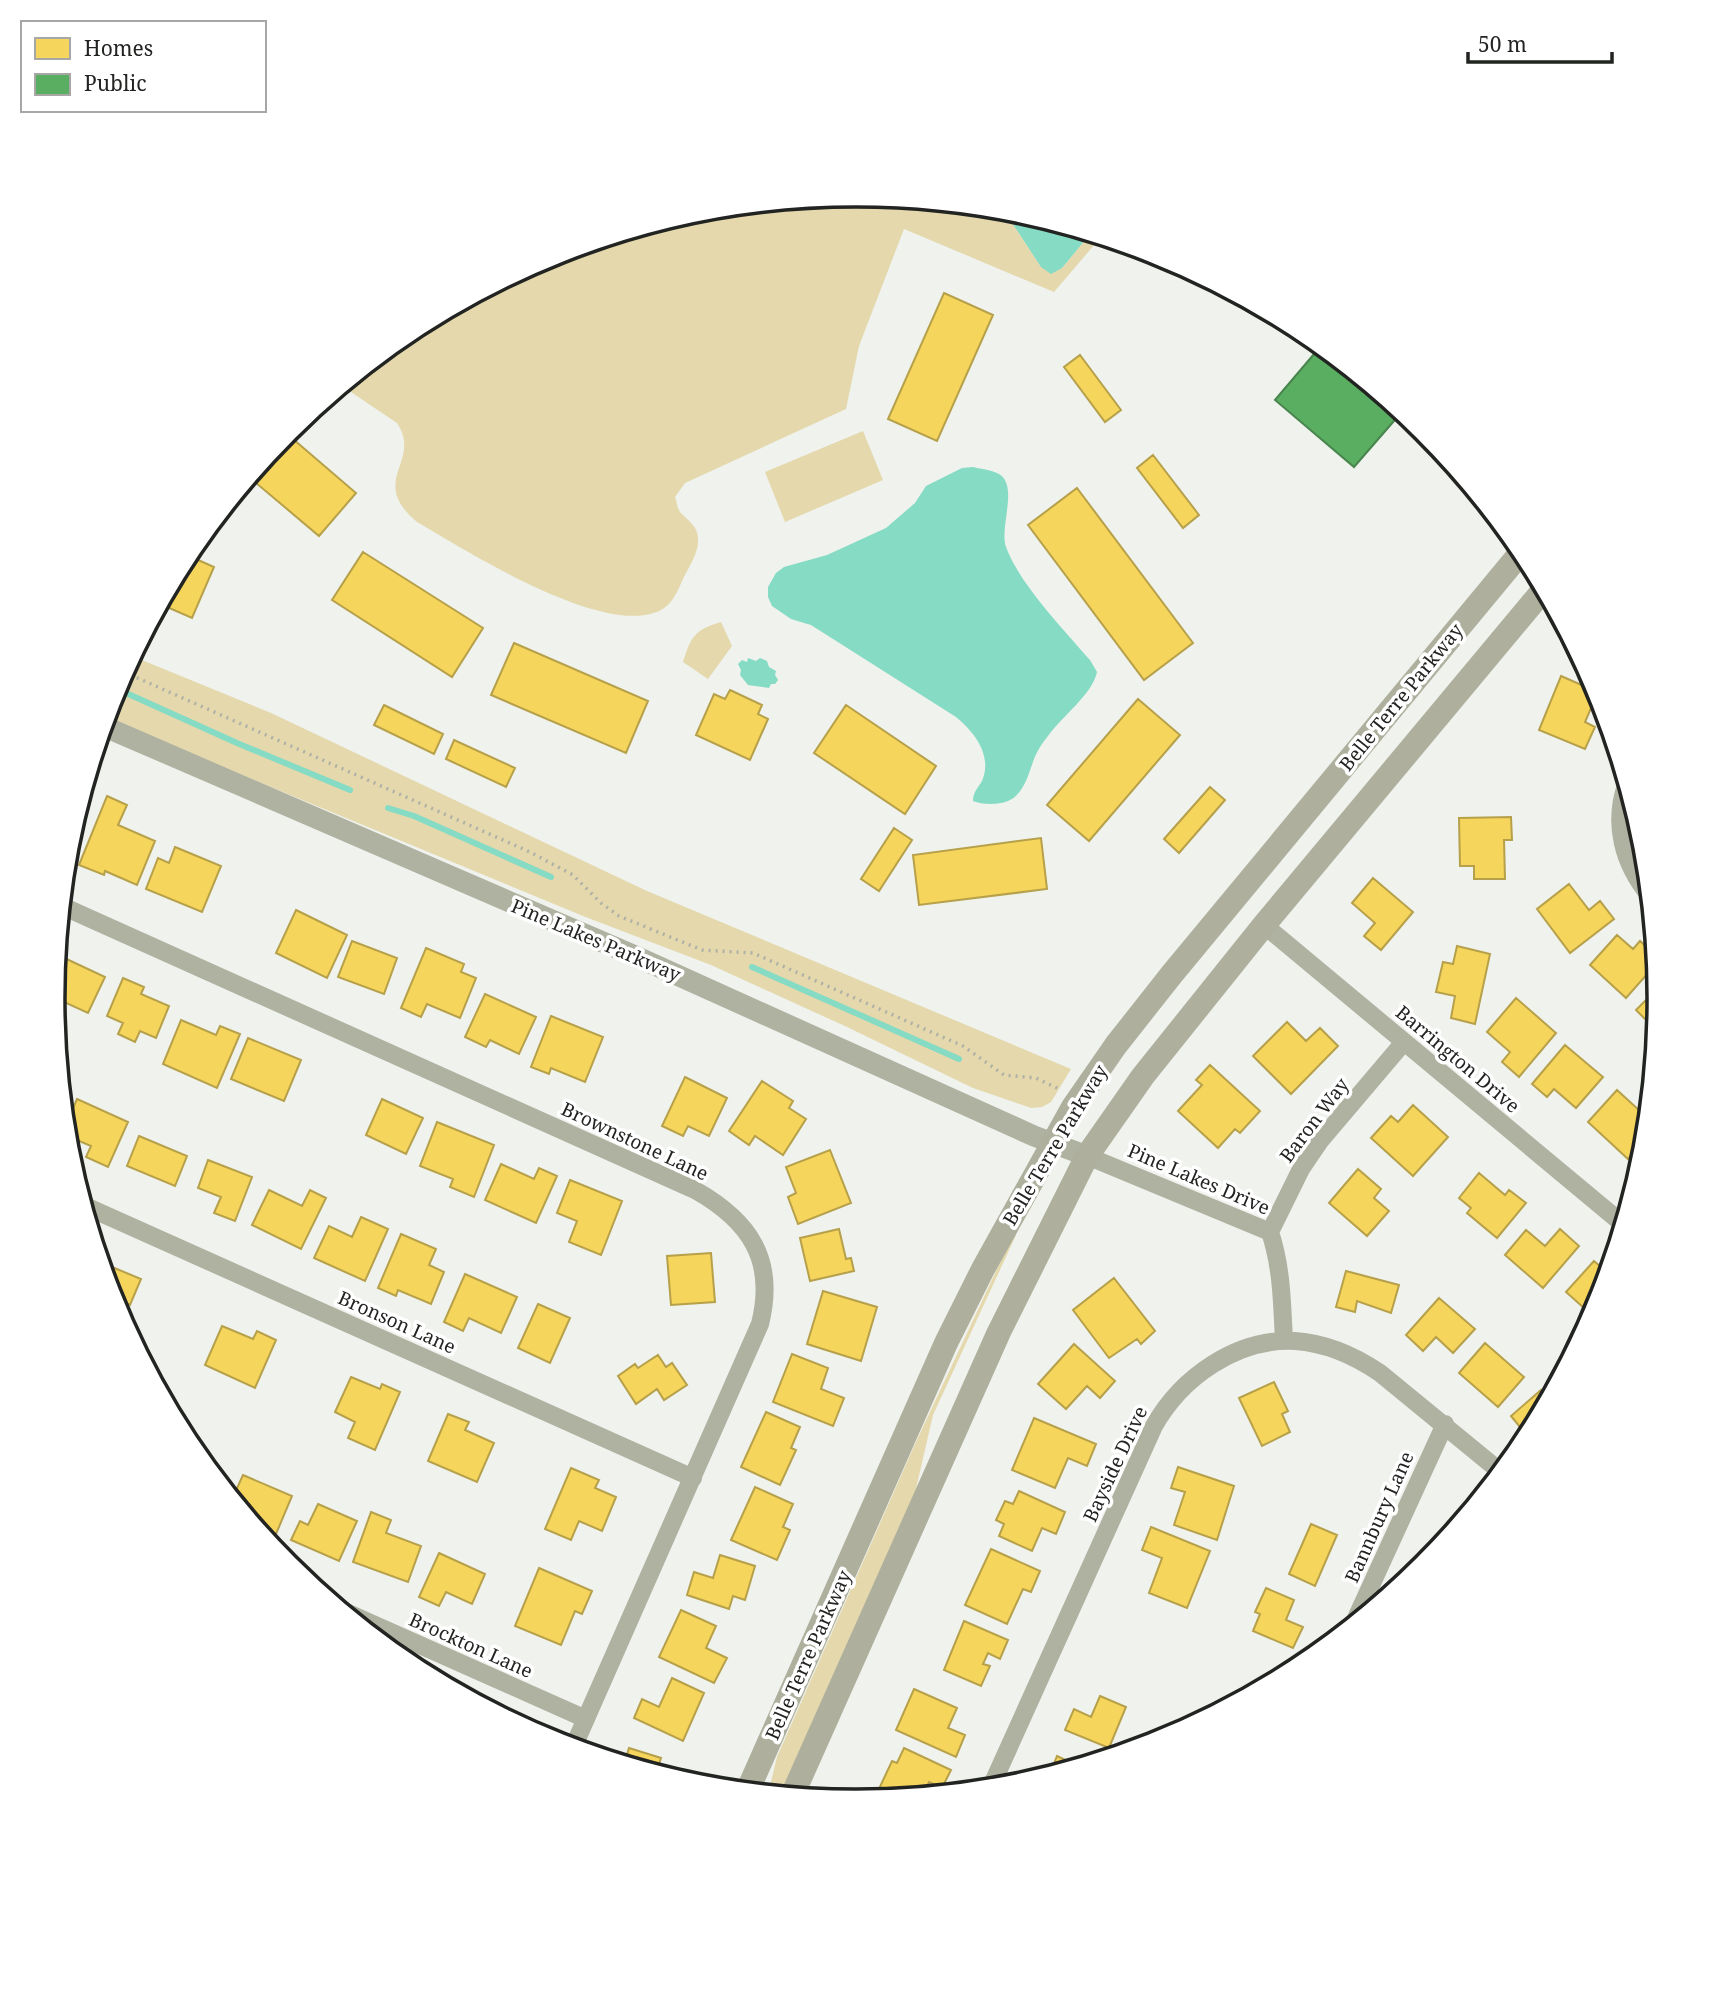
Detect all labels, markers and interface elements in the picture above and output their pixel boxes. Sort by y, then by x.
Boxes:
legend [21,21,266,112]
scale bar [1468,21,1612,65]
text: 50 m [1478,30,1527,58]
text: Homes [84,34,153,62]
text: Public [84,69,146,97]
street label: Belle Terre Parkway [1333,618,1469,776]
street label: Pine Lakes Parkway [507,893,685,988]
street label: Barrington Drive [1390,999,1526,1119]
street label: Belle Terre Parkway [997,1060,1113,1230]
street label: Baron Way [1274,1072,1355,1168]
street label: Brownstone Lane [557,1096,713,1186]
street label: Pine Lakes Drive [1124,1137,1274,1221]
street label: Bronson Lane [334,1284,460,1360]
street label: Bayside Drive [1077,1402,1153,1526]
street label: Bannbury Lane [1338,1447,1420,1587]
street label: Belle Terre Parkway [759,1566,857,1744]
street label: Brockton Lane [405,1606,537,1684]

